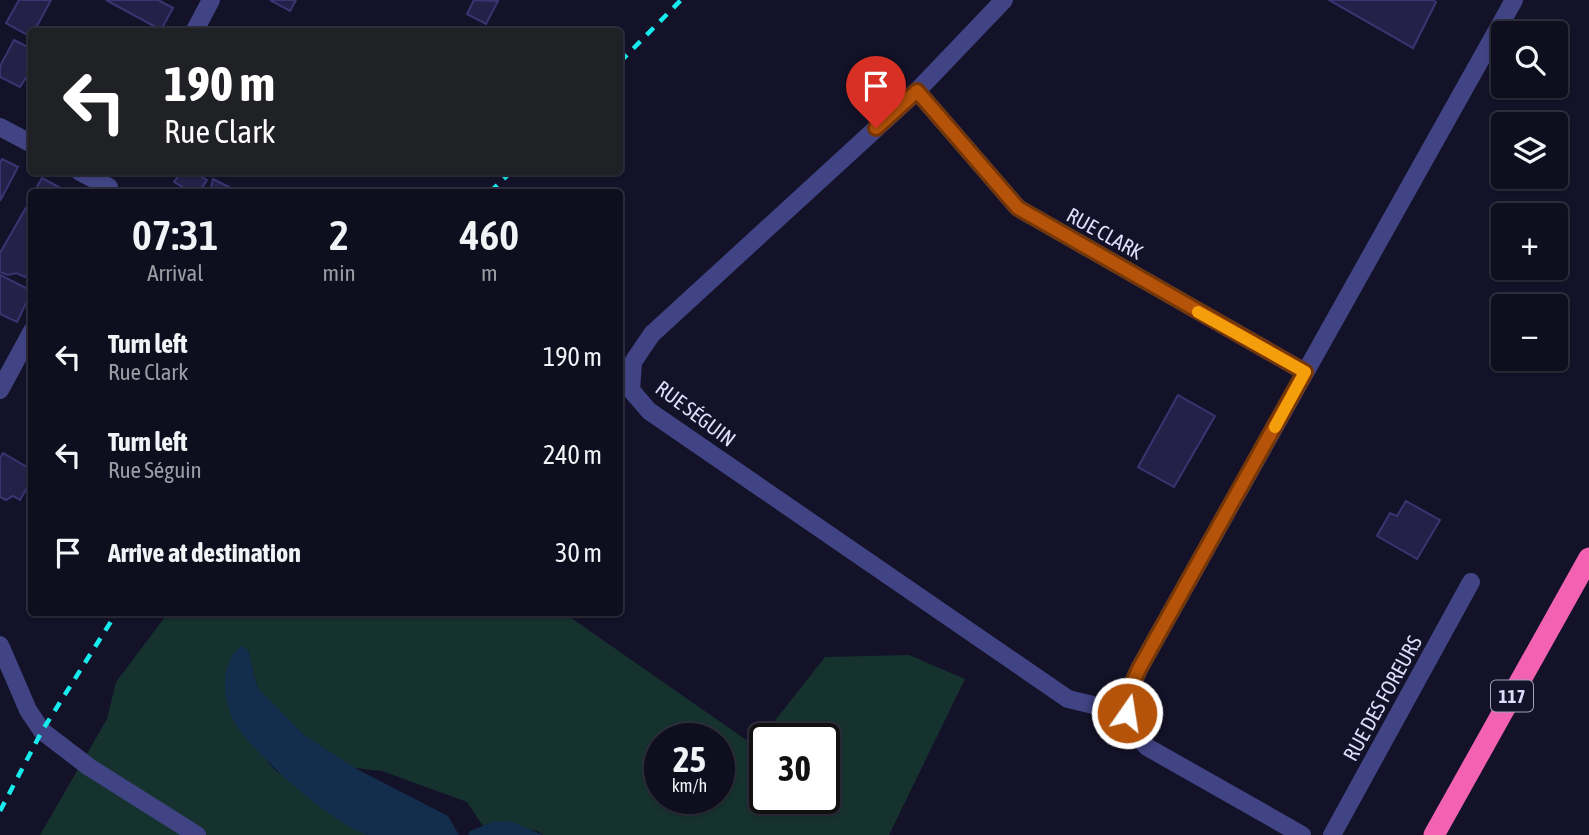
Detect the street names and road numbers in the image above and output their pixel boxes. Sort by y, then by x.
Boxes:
street label: RUE CLARK [1063,202,1148,264]
street label: RUE SÉGUIN [651,375,741,451]
street label: RUE DES FOREURS [1338,631,1426,765]
road number: 117 [1491,680,1533,712]

